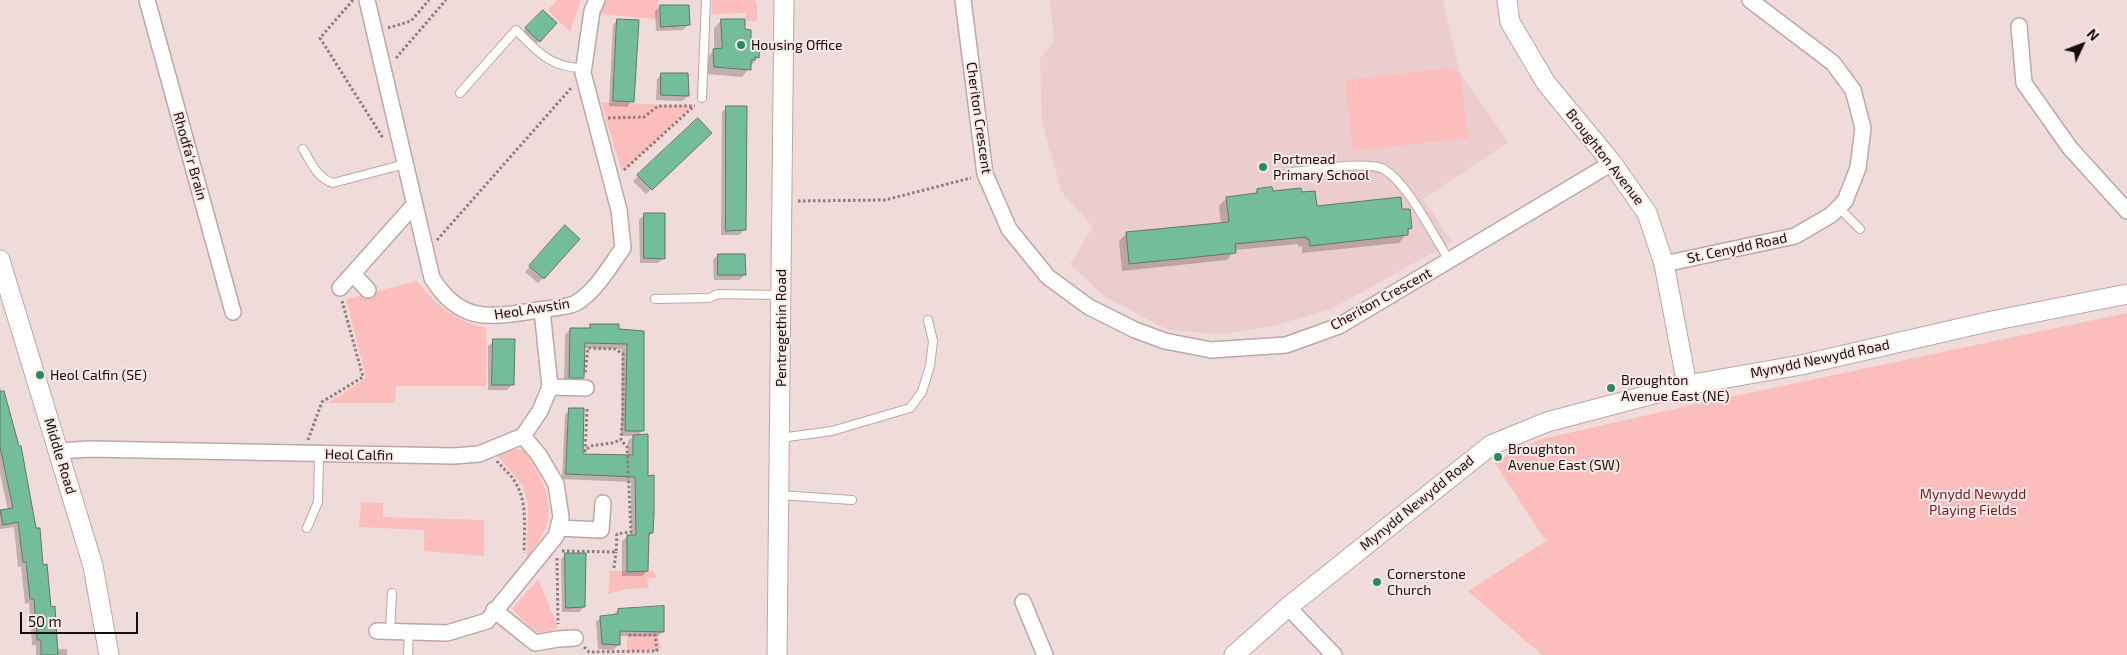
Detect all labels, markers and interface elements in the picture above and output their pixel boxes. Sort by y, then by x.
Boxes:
north arrow [2057,20,2107,70]
text: N [2084,25,2103,44]
place label: Housing Office [751,37,843,53]
marker: Housing Office [735,39,747,51]
street label: Cheriton Crescent [963,61,995,175]
street label: Broughton Avenue [1562,106,1648,208]
street label: Rhodfa'r Brain [169,110,211,202]
place label: Portmead Primary School [1273,151,1369,184]
marker: Portmead Primary School [1257,161,1269,173]
street label: St. Cenydd Road [1685,229,1789,267]
street label: Cheriton Crescent [1328,264,1434,334]
street label: Pentregethin Road [773,269,789,387]
street label: Heol Awstin [493,295,571,323]
street label: Mynydd Newydd Road [1749,336,1891,382]
place label: Heol Calfin (SE) [50,367,147,383]
marker: Heol Calfin (SE) [34,369,46,381]
place label: Broughton Avenue East (NE) [1621,372,1729,404]
marker: Broughton Avenue East (NE) [1605,382,1617,394]
street label: Middle Road [40,416,80,496]
place label: Broughton Avenue East (SW) [1508,441,1620,474]
street label: Heol Calfin [325,446,393,464]
marker: Broughton Avenue East (SW) [1492,451,1504,463]
street label: Mynydd Newydd Road [1357,452,1477,554]
park label: Mynydd Newydd Playing Fields [1920,486,2026,518]
place label: Cornerstone Church [1387,566,1466,598]
marker: Cornerstone Church [1371,576,1383,588]
scale bar [22,602,140,634]
text: 50 m [28,612,62,630]

